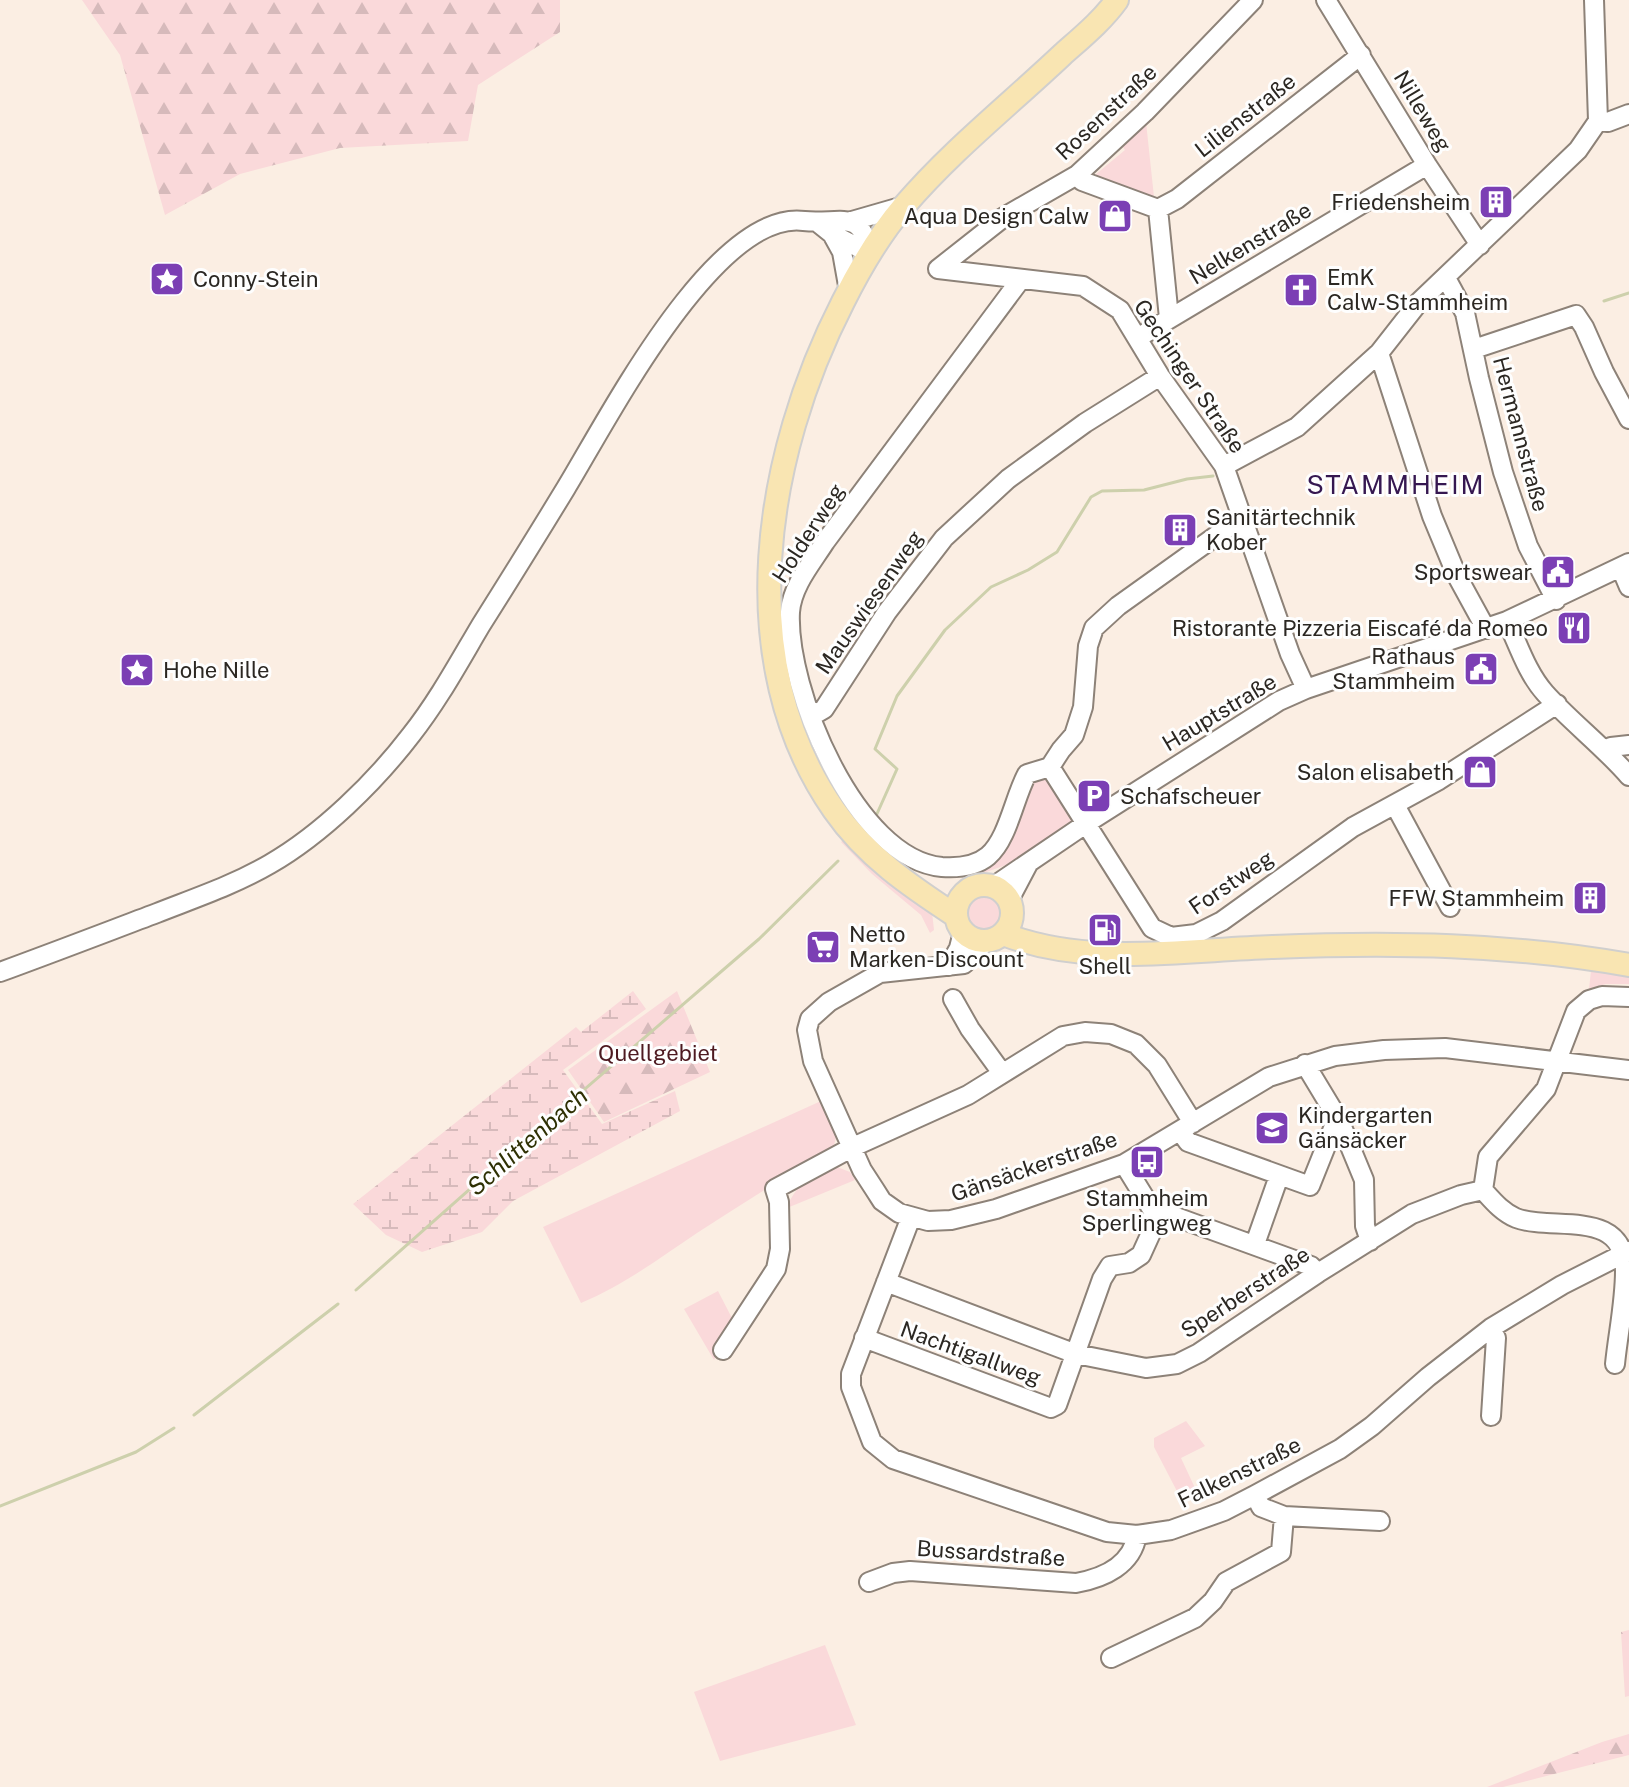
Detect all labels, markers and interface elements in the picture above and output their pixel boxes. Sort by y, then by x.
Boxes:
street label: Rosenstraße [1050,59,1162,165]
street label: Nilleweg [1389,66,1457,156]
street label: Lilienstraße [1189,68,1301,162]
building icon: Friedensheim [1477,183,1515,221]
place label: Friedensheim [1331,189,1470,215]
street label: Nelkenstraße [1184,196,1316,290]
shop icon: Aqua Design Calw [1096,197,1134,235]
place label: Aqua Design Calw [904,203,1089,229]
place icon: Conny-Stein [148,260,186,298]
place label: EmK Calw-Stammheim [1327,264,1508,315]
place label: Conny-Stein [193,266,318,292]
church icon: EmK Calw-Stammheim [1282,271,1320,309]
street label: Gechinger Straße [1129,294,1251,458]
street label: Hermannstraße [1488,354,1554,514]
district label: STAMMHEIM [1306,469,1486,500]
street label: Holderweg [766,479,850,587]
place label: Sanitärtechnik Kober [1206,504,1356,555]
building icon: Sanitärtechnik Kober [1161,511,1199,549]
street label: Mauswiesenweg [810,525,928,679]
public building icon: Sportswear [1539,553,1577,591]
place label: Sportswear [1414,559,1532,585]
restaurant icon: Ristorante Pizzeria Eiscafé da Romeo [1555,609,1593,647]
place label: Ristorante Pizzeria Eiscafé da Romeo [1172,615,1548,641]
place label: Rathaus Stammheim [1332,643,1455,694]
public building icon: Rathaus Stammheim [1462,650,1500,688]
place icon: Hohe Nille [118,651,156,689]
place label: Hohe Nille [163,657,270,683]
street label: Hauptstraße [1157,668,1281,756]
shop icon: Salon elisabeth [1461,753,1499,791]
place label: Salon elisabeth [1297,759,1454,785]
parking icon: Schafscheuer [1075,777,1113,815]
place label: Schafscheuer [1120,783,1261,809]
street label: Forstweg [1184,844,1278,920]
building icon: FFW Stammheim [1571,879,1609,917]
place label: FFW Stammheim [1389,885,1564,911]
fuel station icon: Shell [1086,911,1124,949]
place label: Netto Marken-Discount [849,921,1024,972]
supermarket icon: Netto Marken-Discount [804,928,842,966]
place label: Shell [1079,953,1131,979]
park label: Quellgebiet [598,1040,718,1066]
water label: Schlittenbach [461,1081,593,1201]
place label: Kindergarten Gänsäcker [1298,1102,1432,1153]
school or university icon: Kindergarten Gänsäcker [1253,1109,1291,1147]
street label: Gänsäckerstraße [947,1125,1121,1207]
bus stop icon: Stammheim Sperlingweg [1128,1143,1166,1181]
place label: Stammheim Sperlingweg [1082,1185,1212,1236]
street label: Sperberstraße [1176,1241,1314,1343]
street label: Nachtigallweg [897,1316,1045,1390]
street label: Falkenstraße [1173,1431,1305,1513]
street label: Bussardstraße [916,1535,1066,1571]

